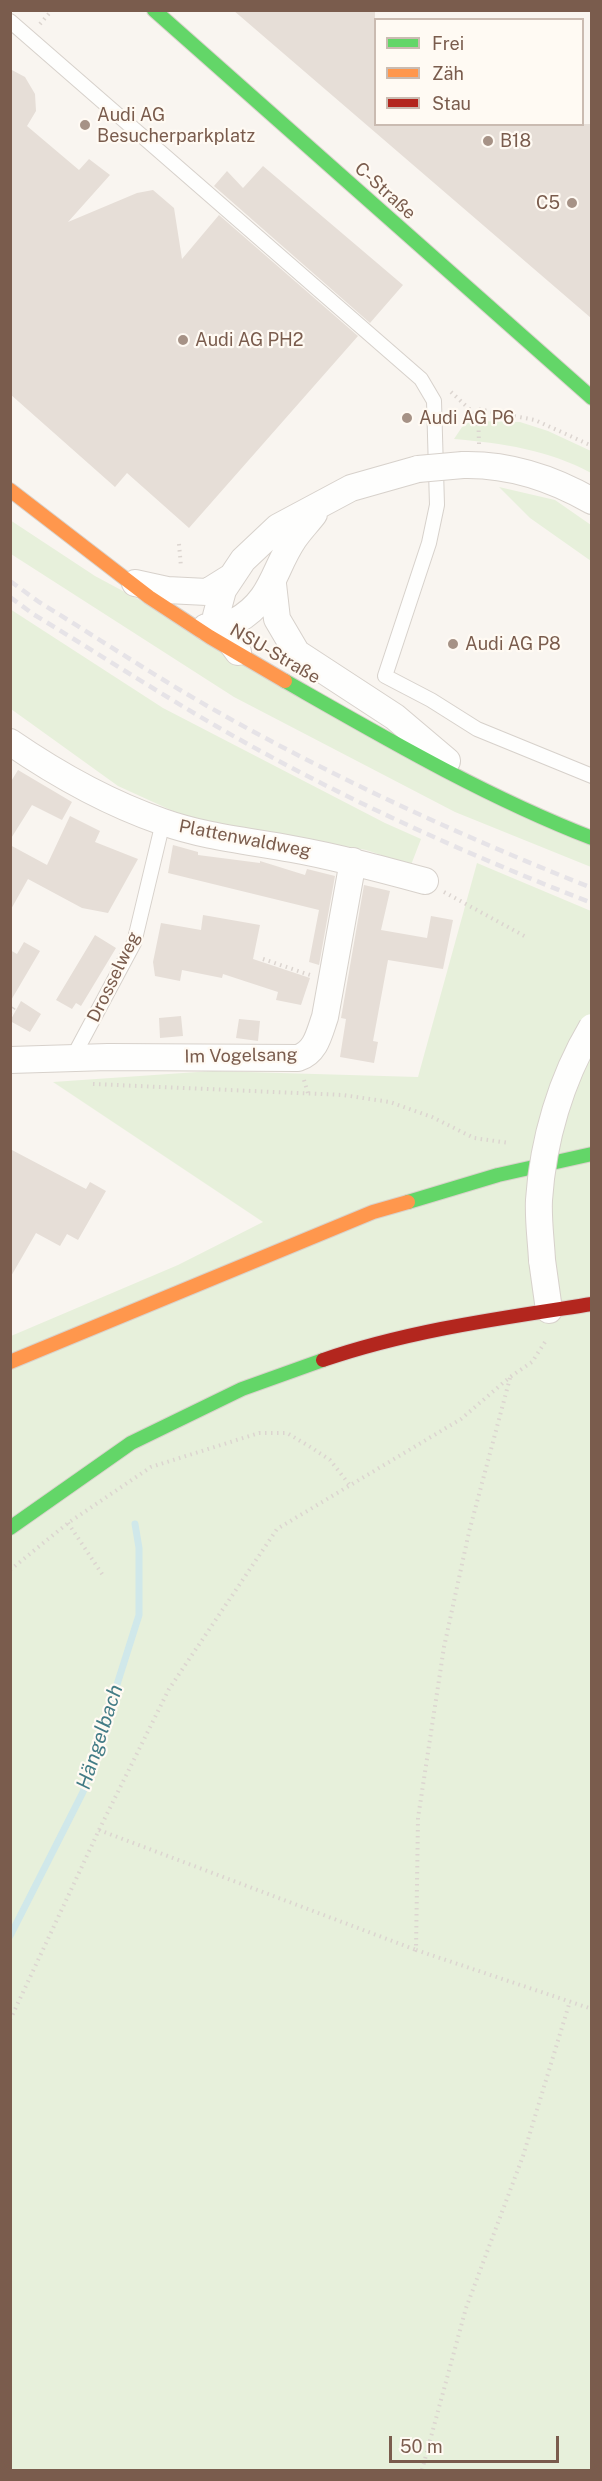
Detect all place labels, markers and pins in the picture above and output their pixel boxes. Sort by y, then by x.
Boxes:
place label: Audi AG Besucherparkplatz [97,104,255,146]
marker: Audi AG Besucherparkplatz [78,118,92,132]
place label: B18 [500,130,531,152]
marker: B18 [481,134,495,148]
place label: C5 [536,192,560,214]
marker: C5 [565,196,579,210]
place label: Audi AG PH2 [195,329,303,351]
marker: Audi AG PH2 [176,333,190,347]
place label: Audi AG P6 [419,407,514,429]
marker: Audi AG P6 [400,411,414,425]
place label: Audi AG P8 [465,633,561,655]
marker: Audi AG P8 [446,637,460,651]

